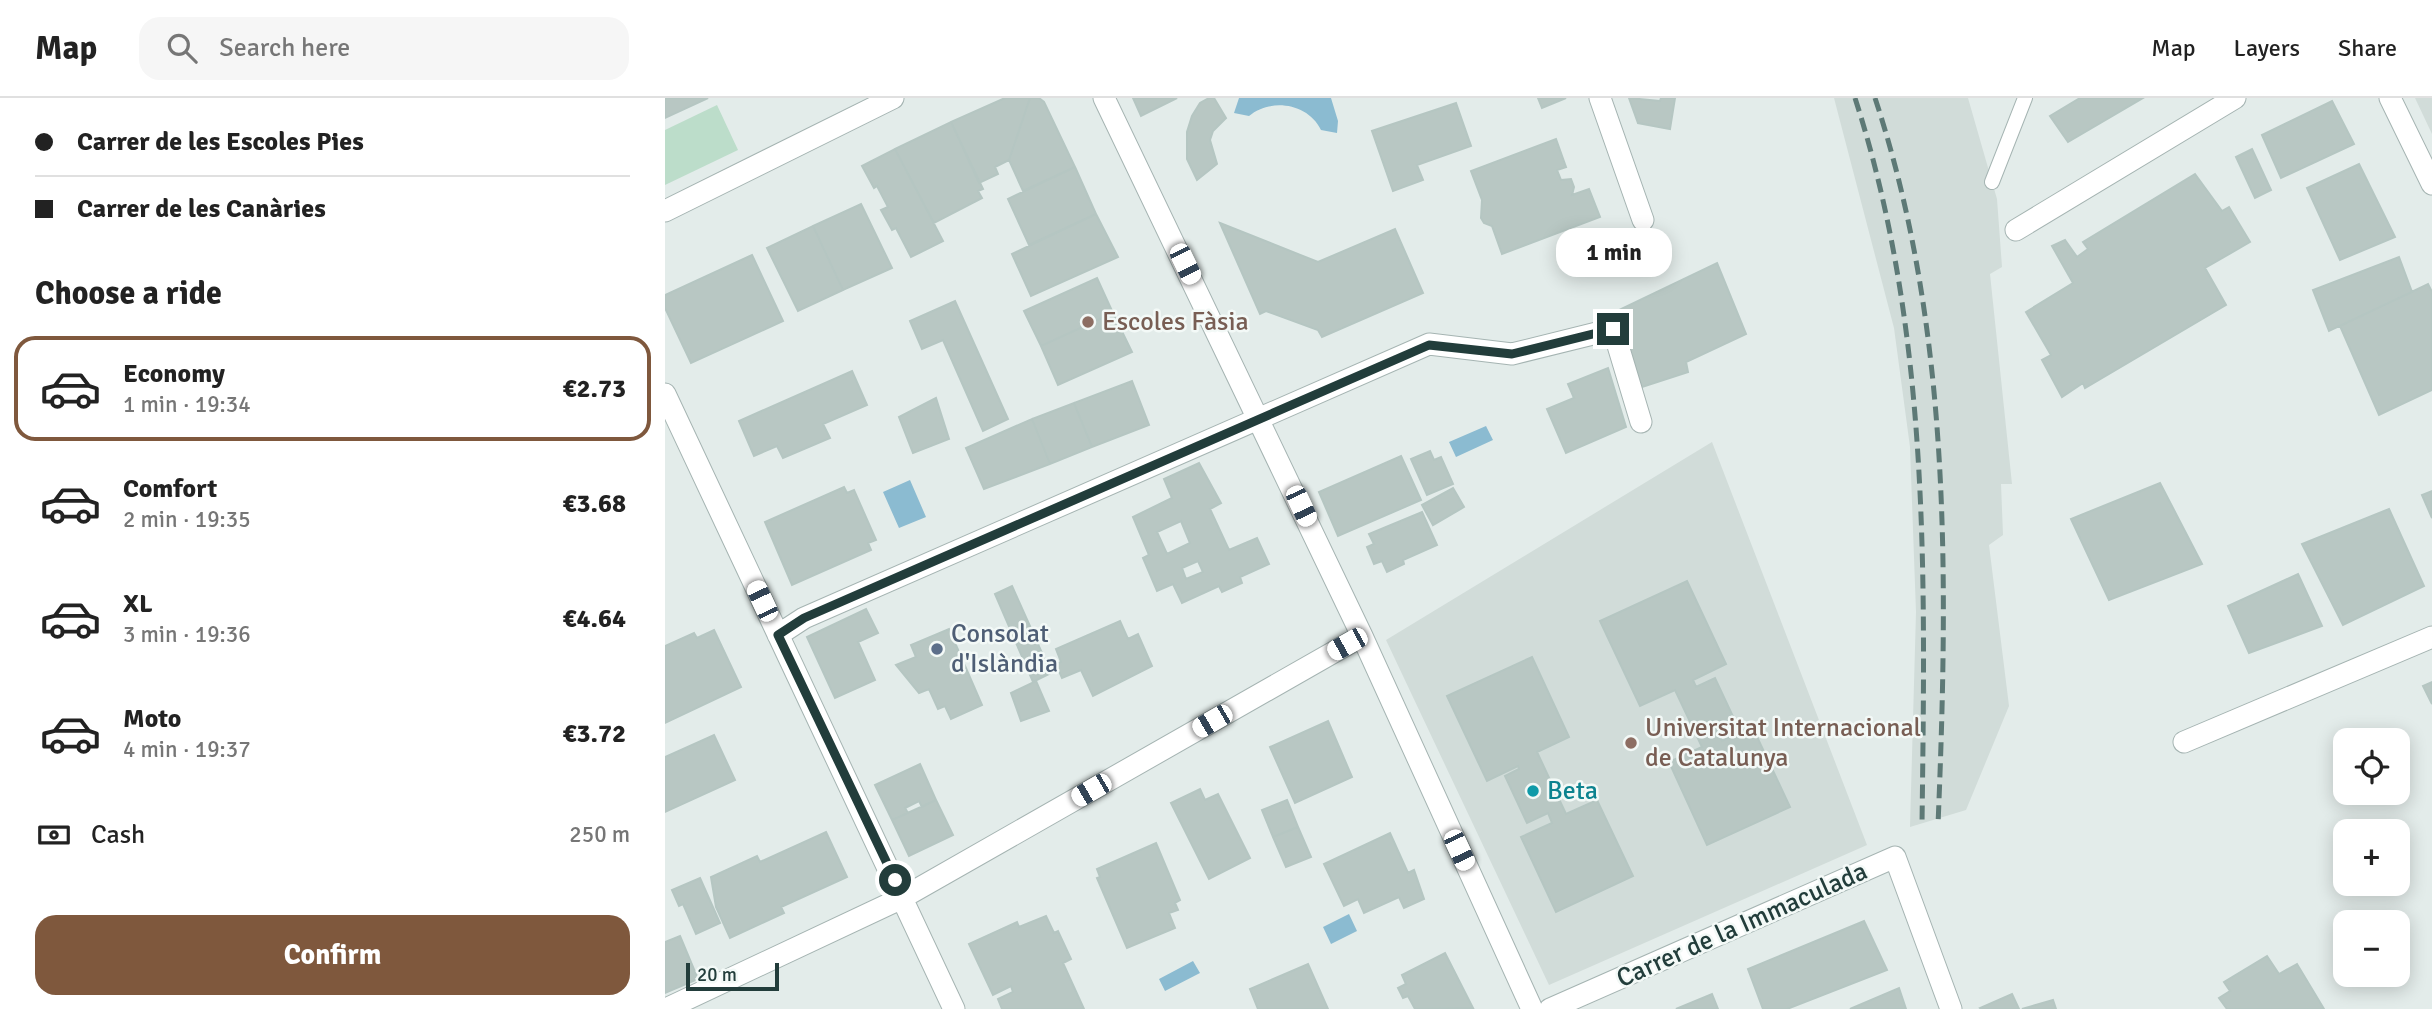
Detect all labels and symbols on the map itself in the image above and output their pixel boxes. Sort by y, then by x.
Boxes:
callout: 1 min [1555,228,1671,276]
car [1167,241,1204,287]
place label: Escoles Fàsia [1102,306,1249,338]
route end [1597,313,1629,345]
marker: Escoles Fàsia [1080,314,1096,330]
car [1283,483,1320,529]
car [744,578,781,624]
place label: Consolat d'Islàndia [951,618,1058,680]
car [1324,625,1371,663]
marker: Consolat d'Islàndia [929,641,945,657]
car [1189,701,1236,741]
place label: Universitat Internacional de Catalunya [1645,712,1921,774]
marker: Universitat Internacional de Catalunya [1623,735,1639,751]
car [1068,770,1115,810]
place label: Beta [1547,775,1598,807]
marker: Beta [1525,783,1541,799]
car [1441,827,1478,873]
street label: Carrer de la Immaculada [1612,855,1872,995]
route start [879,864,911,896]
scale bar [686,960,779,992]

